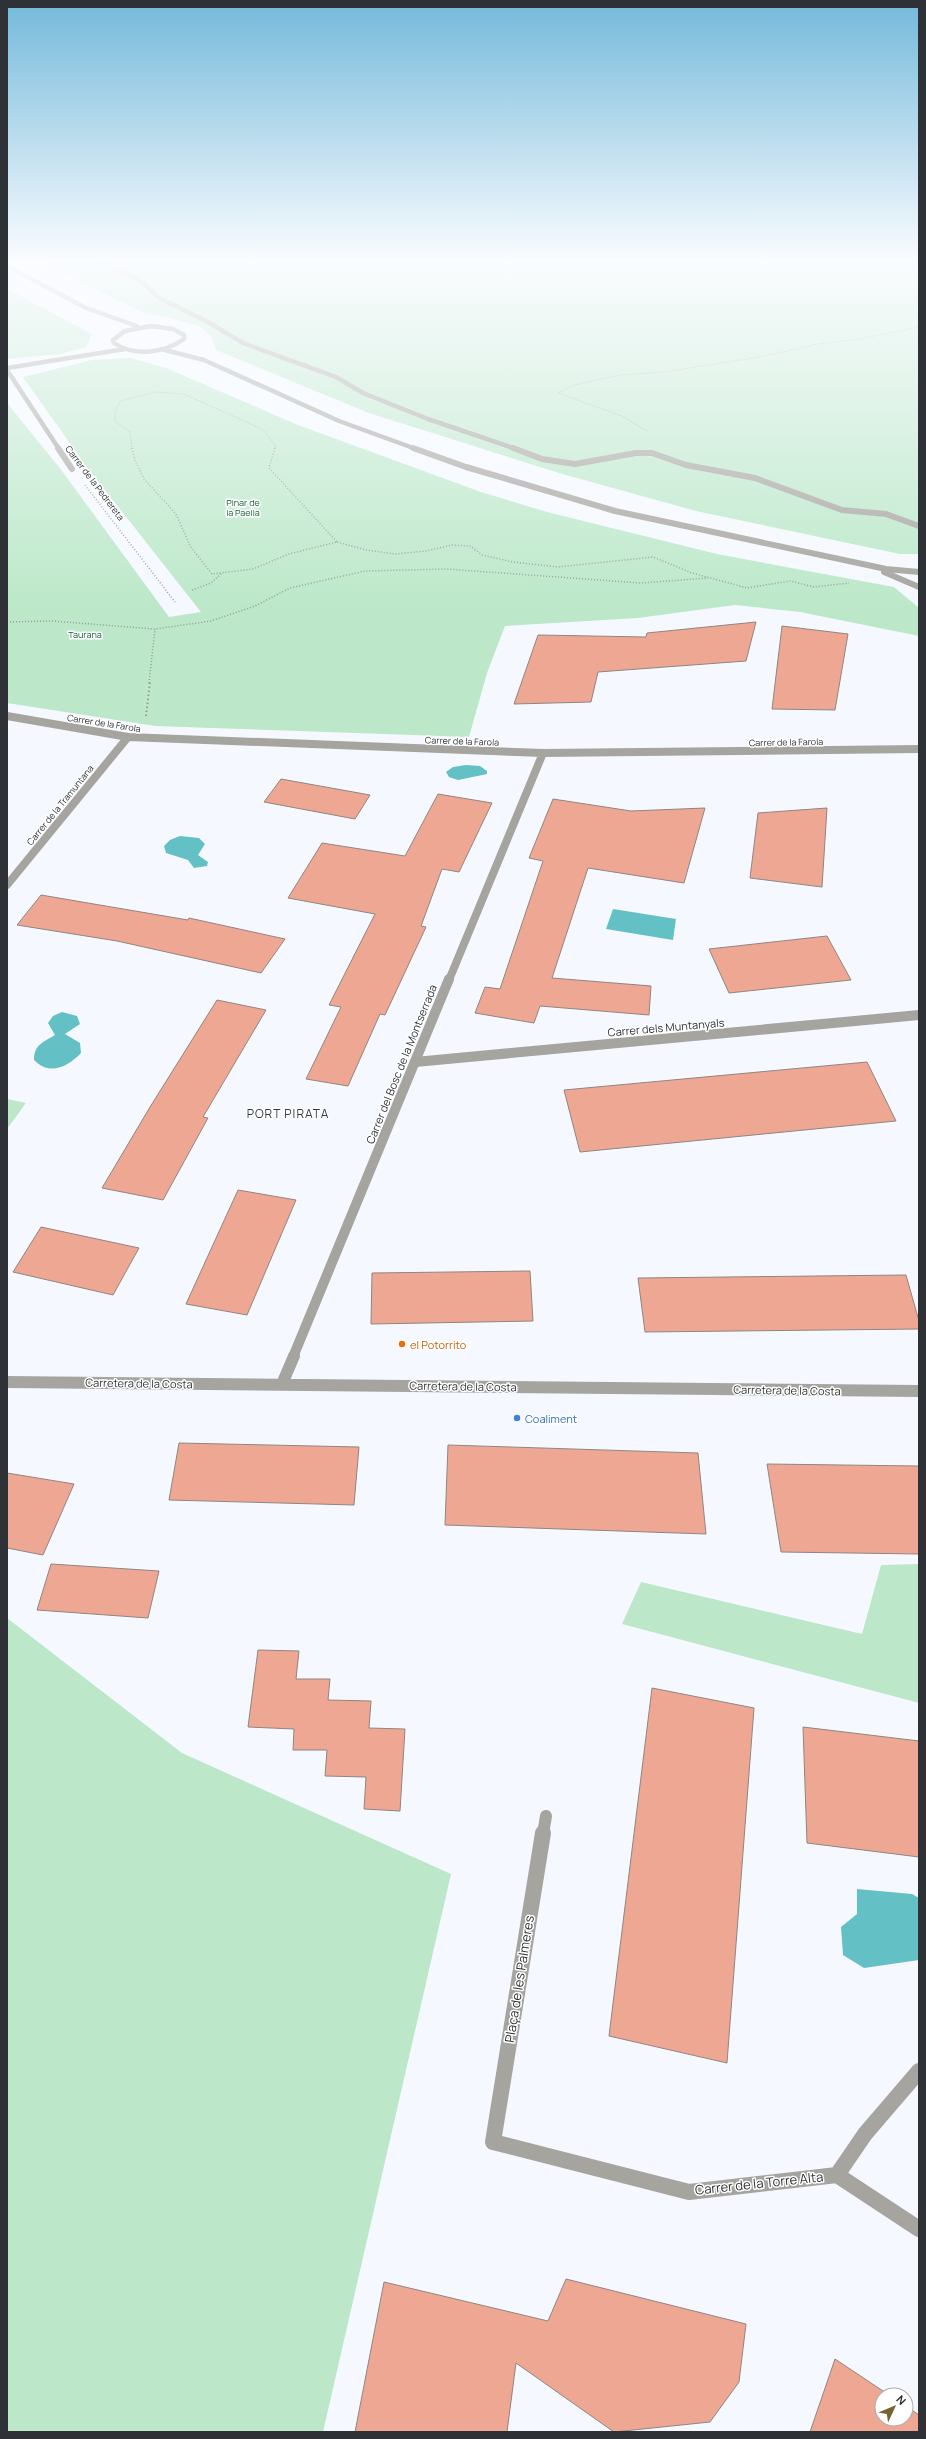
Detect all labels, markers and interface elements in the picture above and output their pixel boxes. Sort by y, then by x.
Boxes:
street label: Carrer de la Pedrereta [62,443,128,523]
park label: Pinar de la Paella [226,496,260,519]
park label: Taurana [68,628,102,641]
street label: Carrer de la Farola [66,711,142,735]
street label: Carrer de la Farola [425,733,499,749]
street label: Carrer de la Farola [749,735,823,749]
street label: Carrer de la Tramuntana [24,762,96,848]
street label: Carrer del Bosc de la Montserrada [362,982,440,1146]
street label: Carrer dels Muntanyals [607,1014,725,1040]
district label: PORT PIRATA [247,1105,329,1122]
place label: el Potorrito [410,1337,467,1352]
marker: el Potorrito [397,1339,407,1349]
street label: Carretera de la Costa [85,1375,193,1391]
street label: Carretera de la Costa [409,1378,517,1394]
street label: Carretera de la Costa [733,1382,841,1398]
place label: Coaliment [525,1411,577,1426]
marker: Coaliment [512,1413,522,1423]
street label: Plaça de les Palmeres [500,1914,538,2044]
street label: Carrer de la Torre Alta [694,2167,824,2199]
north arrow [874,2387,914,2427]
text: N [893,2392,910,2408]

